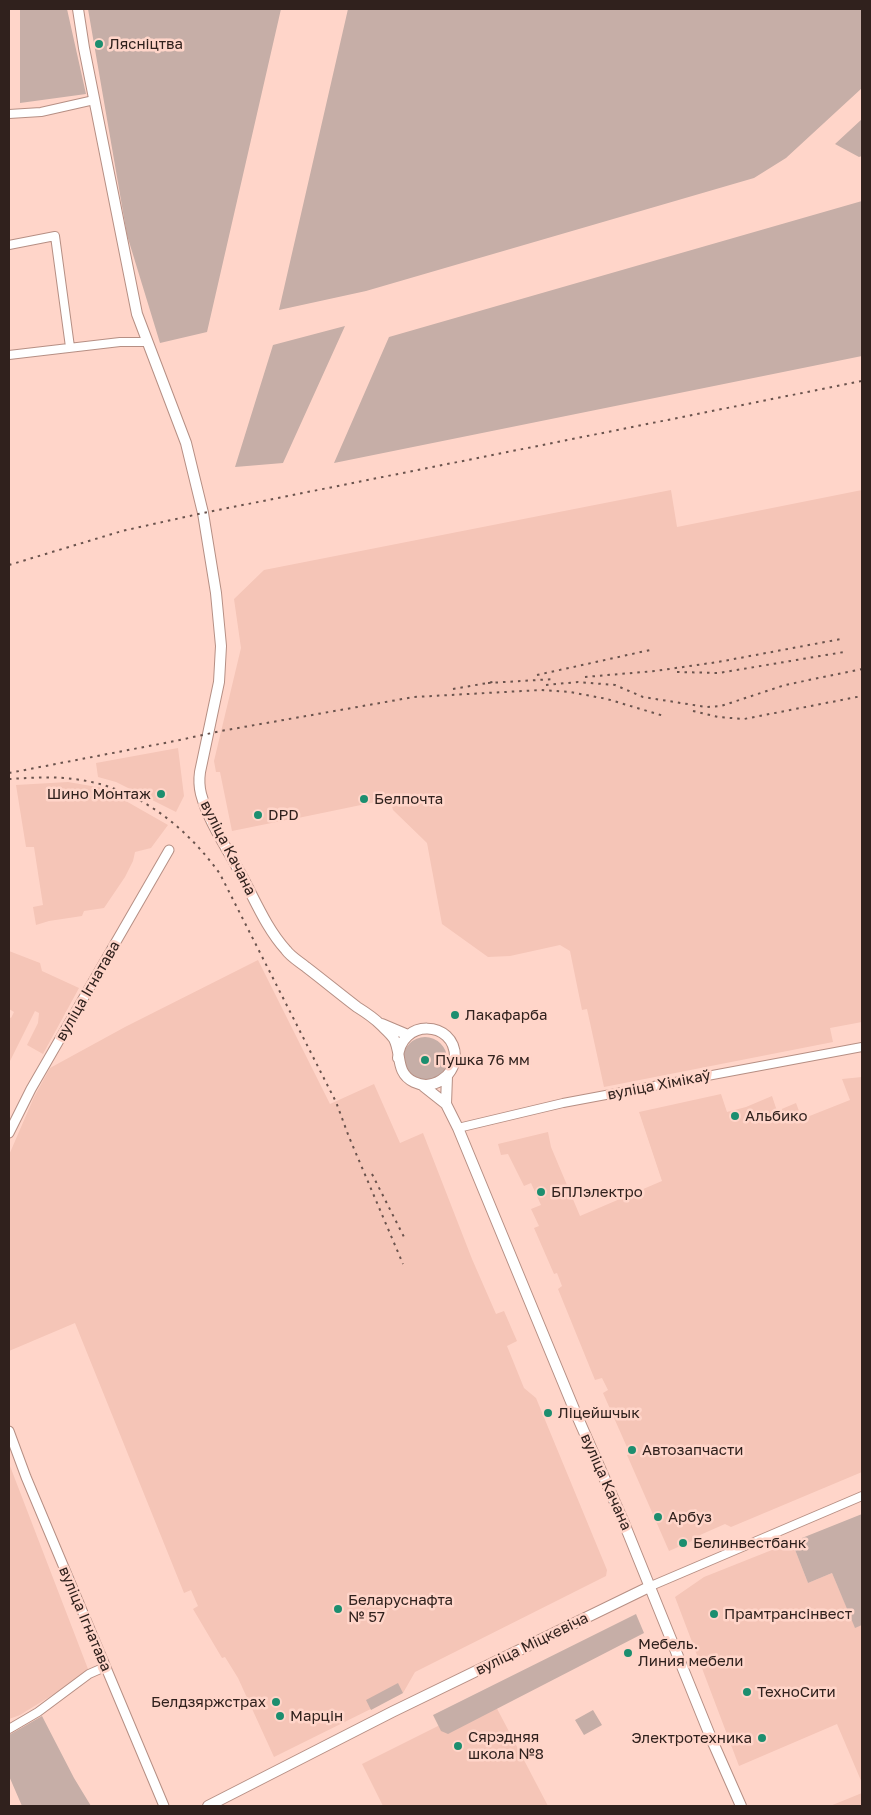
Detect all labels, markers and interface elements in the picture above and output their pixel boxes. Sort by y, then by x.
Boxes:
place label: Лясніцтва [109,35,183,53]
marker: Лясніцтва [93,38,105,50]
place label: Шино Монтаж [47,785,151,803]
marker: Шино Монтаж [155,788,167,800]
place label: Белпочта [374,790,443,808]
marker: Белпочта [358,793,370,805]
street label: вуліца Качана [196,798,260,898]
place label: DPD [268,806,299,824]
marker: DPD [252,809,264,821]
street label: вуліца Ігнатава [52,938,124,1044]
place label: Лакафарба [465,1006,547,1024]
marker: Лакафарба [449,1009,461,1021]
place label: Пушка 76 мм [435,1051,530,1069]
marker: Пушка 76 мм [419,1054,431,1066]
street label: вуліца Хімікаў [606,1066,712,1104]
place label: Альбико [745,1107,807,1125]
marker: Альбико [729,1110,741,1122]
place label: БПЛэлектро [551,1183,643,1201]
marker: БПЛэлектро [535,1186,547,1198]
place label: Ліцейшчык [558,1404,640,1422]
marker: Ліцейшчык [542,1407,554,1419]
street label: вуліца Качана [577,1431,635,1533]
place label: Автозапчасти [642,1441,743,1459]
marker: Автозапчасти [626,1444,638,1456]
place label: Арбуз [668,1508,712,1526]
marker: Арбуз [652,1511,664,1523]
place label: Белинвестбанк [693,1534,806,1552]
marker: Белинвестбанк [677,1537,689,1549]
street label: вуліца Ігнатава [55,1564,115,1674]
place label: Беларуснафта № 57 [348,1591,453,1626]
marker: Беларуснафта № 57 [332,1603,344,1615]
place label: Прамтрансінвест [724,1605,852,1623]
marker: Прамтрансінвест [708,1608,720,1620]
street label: вуліца Міцкевіча [473,1609,591,1679]
place label: Мебель. Линия мебели [638,1635,743,1670]
marker: Мебель. Линия мебели [622,1647,634,1659]
place label: ТехноСити [757,1683,836,1701]
marker: ТехноСити [741,1686,753,1698]
place label: Белдзяржстрах [151,1693,266,1711]
marker: Белдзяржстрах [270,1696,282,1708]
place label: Марцін [290,1707,343,1725]
marker: Марцін [274,1710,286,1722]
place label: Сярэдняя школа №8 [468,1728,544,1763]
place label: Электротехника [632,1729,752,1747]
marker: Электротехника [756,1732,768,1744]
marker: Сярэдняя школа №8 [452,1740,464,1752]

